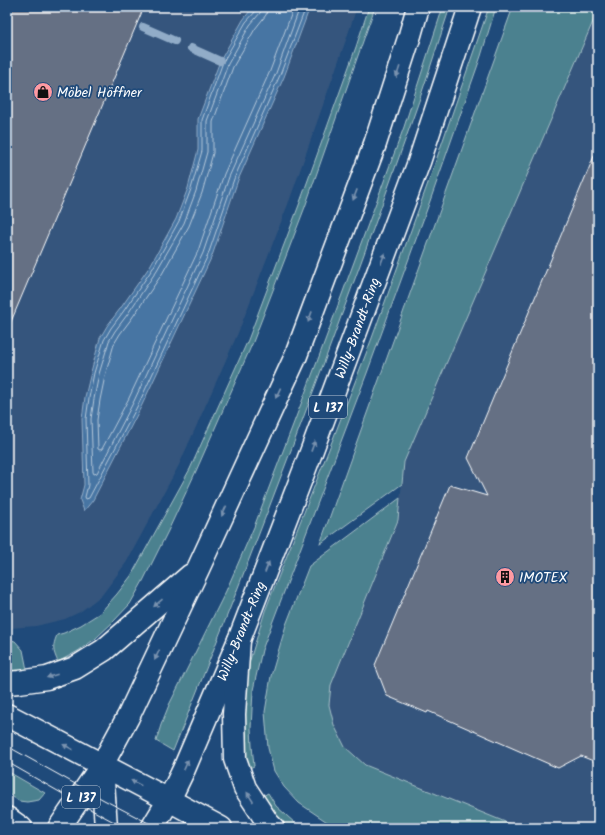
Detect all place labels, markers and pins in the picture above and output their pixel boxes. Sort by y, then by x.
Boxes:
shop icon: Möbel Höffner [32,81,54,103]
place label: Möbel Höffner [57,82,143,104]
building icon: IMOTEX [494,566,516,588]
place label: IMOTEX [519,567,568,589]

